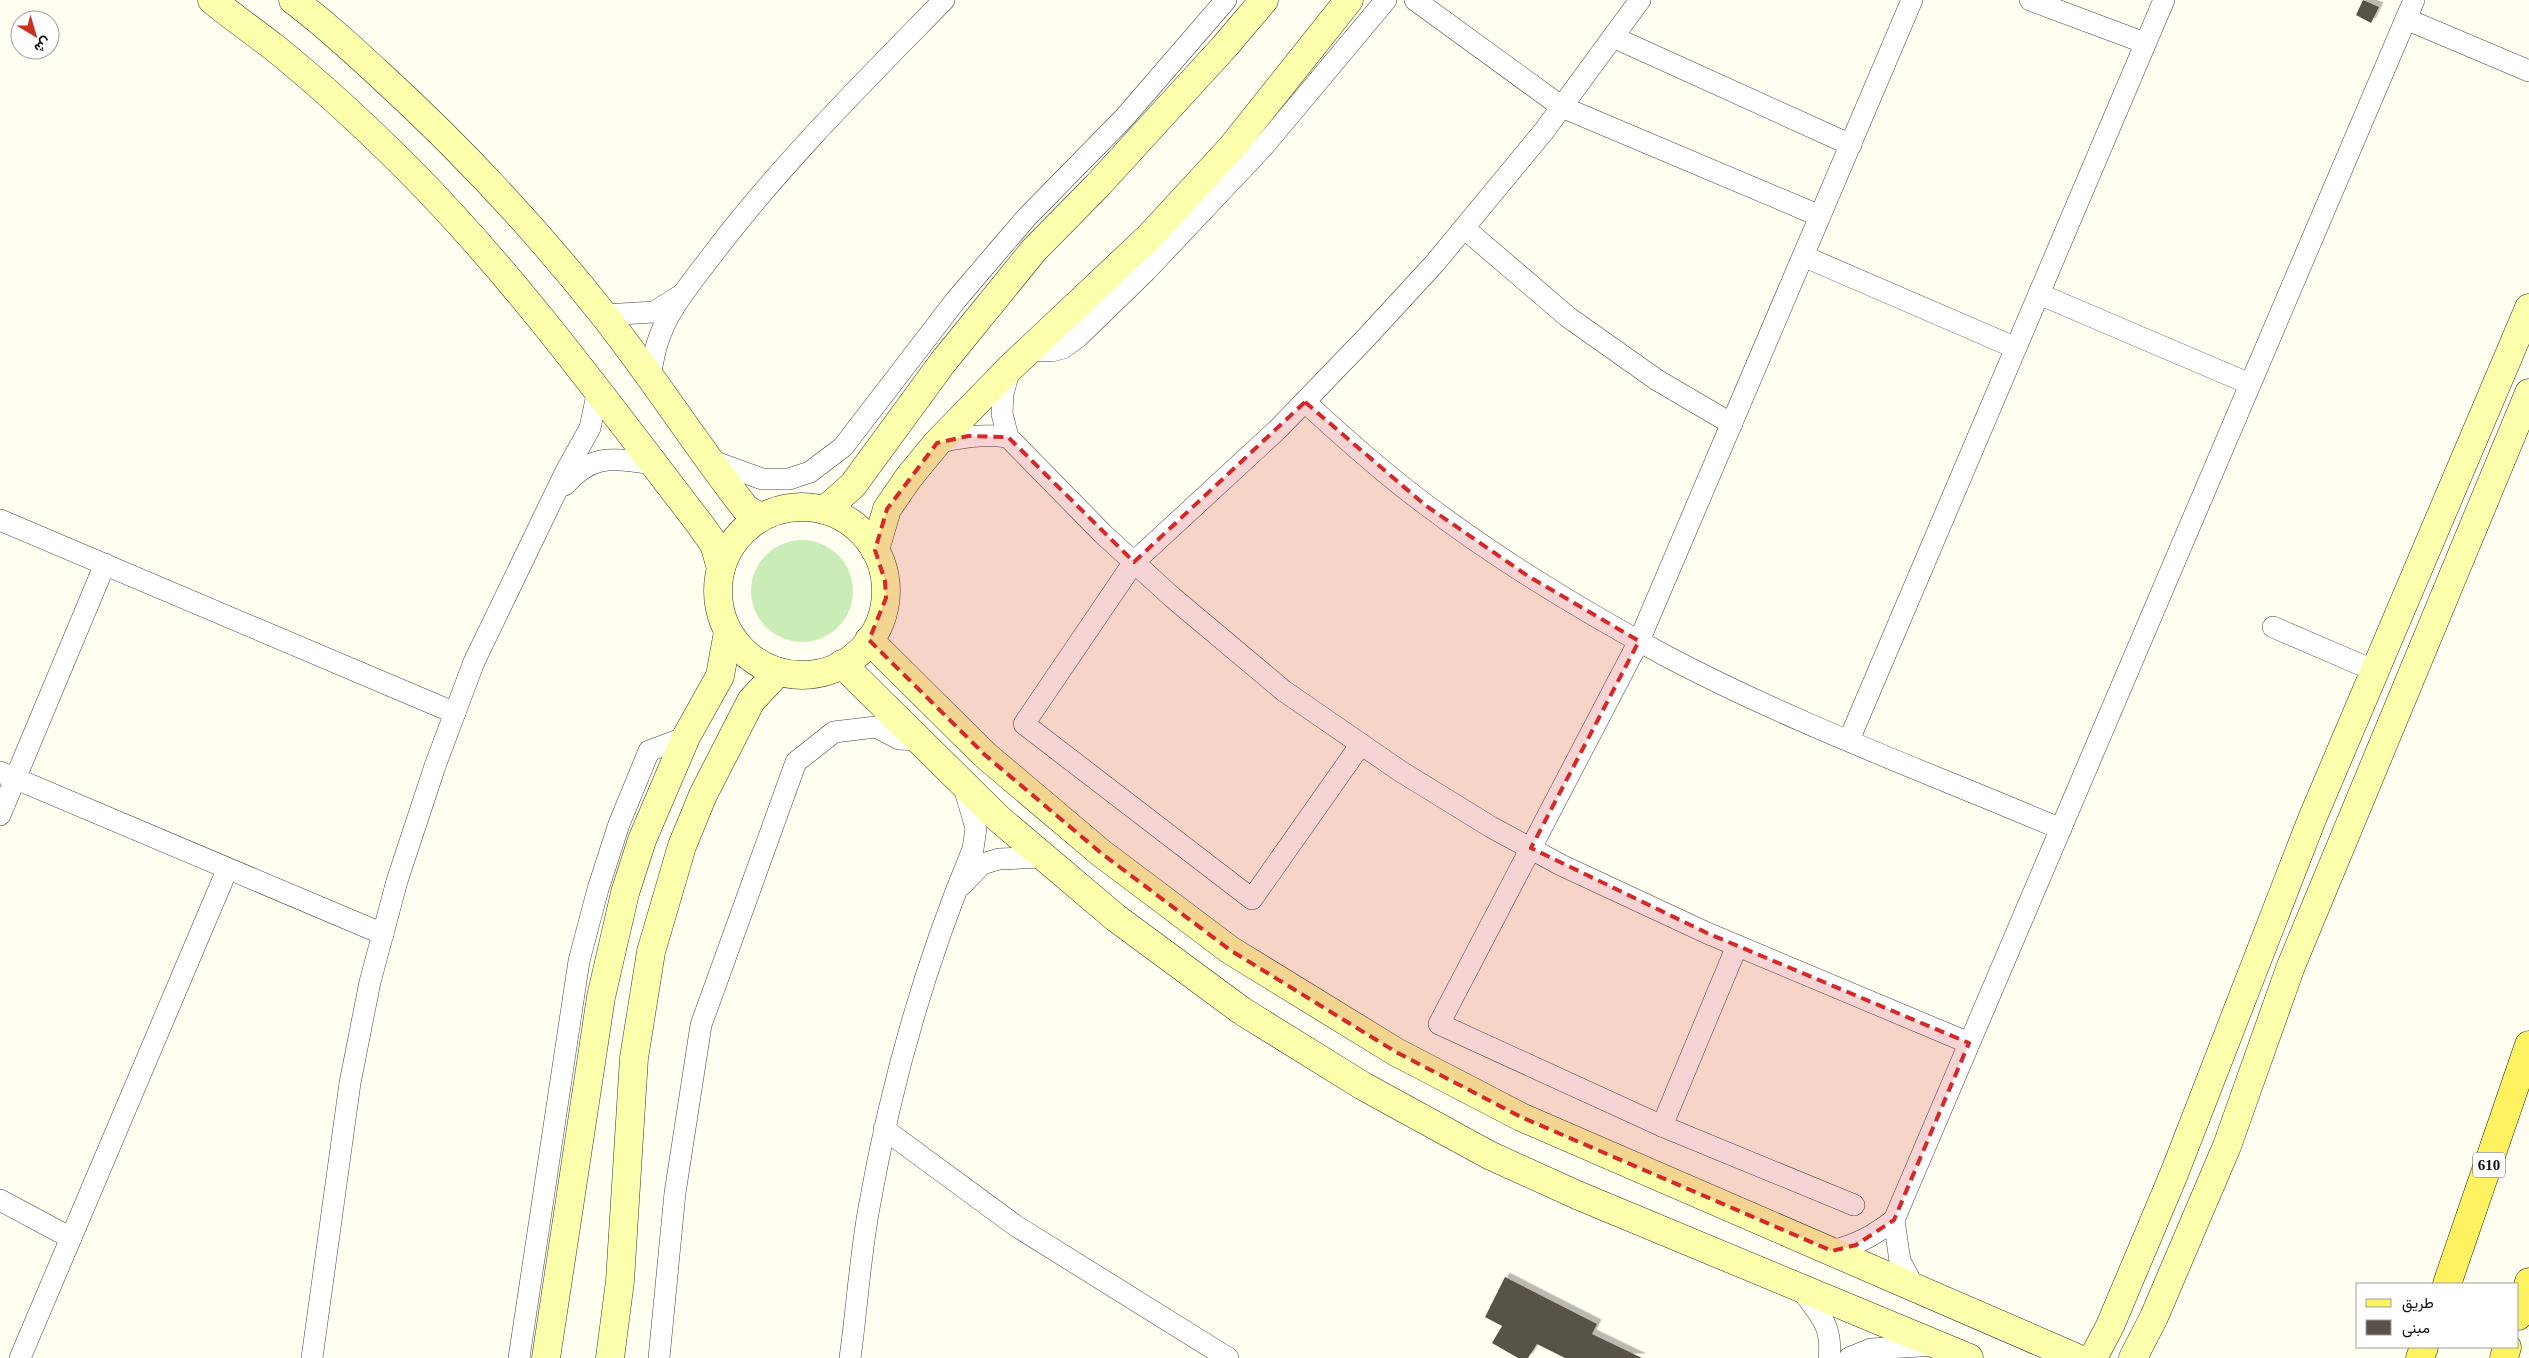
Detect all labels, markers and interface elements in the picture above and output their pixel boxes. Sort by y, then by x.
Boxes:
north arrow [10,10,60,60]
text: ش [31,33,54,56]
road number: 610 [2473,1152,2505,1178]
legend [2356,1283,2519,1348]
text: طريق [2402,1295,2434,1313]
text: مبنى [2402,1320,2430,1338]

